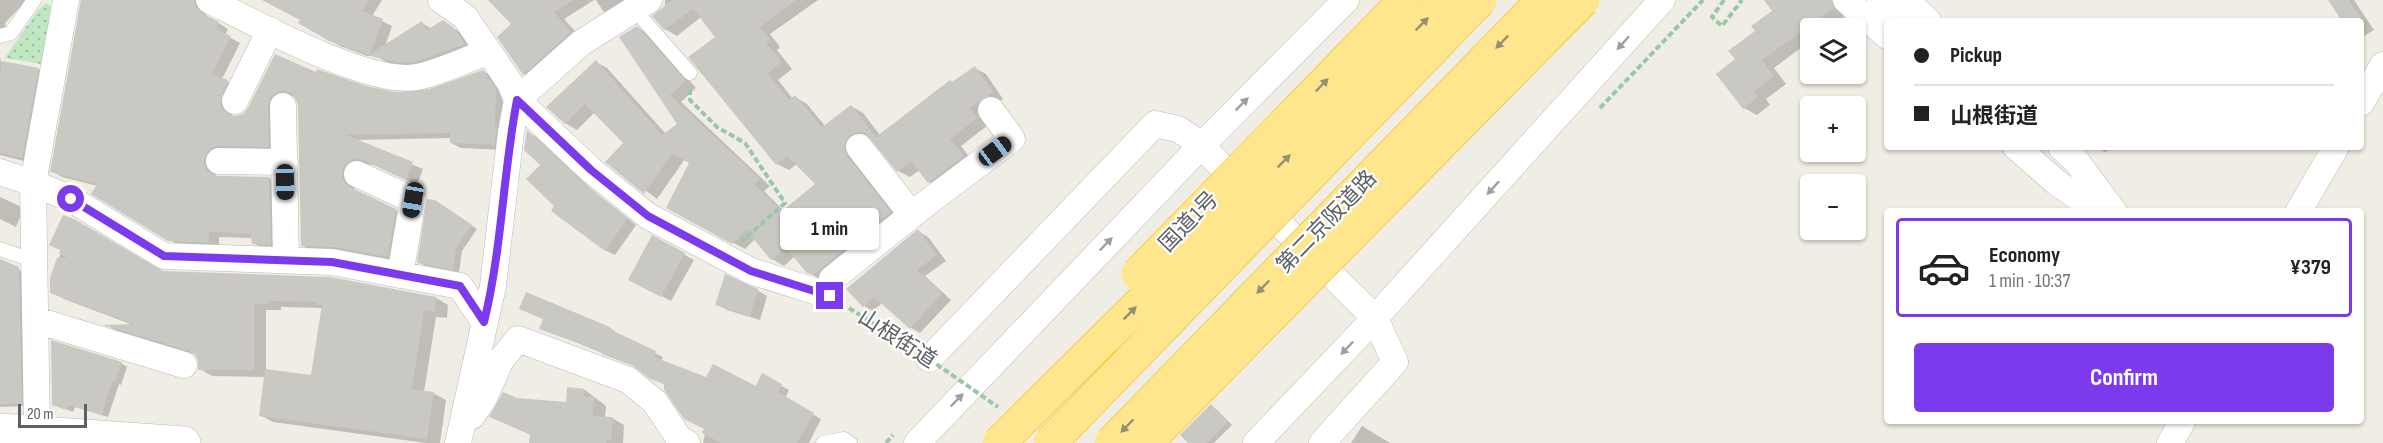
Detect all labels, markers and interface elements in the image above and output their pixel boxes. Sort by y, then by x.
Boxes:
one-way arrow [1415,17,1430,31]
map controls [1800,18,1866,240]
button: layers [1800,18,1866,84]
one-way arrow [1495,34,1509,49]
one-way arrow [1616,36,1630,51]
text: Pickup [1950,42,2002,69]
one-way arrow [1315,78,1329,93]
button: + [1800,96,1866,162]
one-way arrow [1235,97,1249,111]
text: 山根街道 [1950,103,2038,130]
car [975,133,1015,169]
one-way arrow [1277,155,1291,169]
car [276,164,294,200]
street label: 第二京阪道路 [1271,165,1383,279]
button: − [1800,174,1866,240]
one-way arrow [1487,180,1500,195]
car [401,181,425,219]
route start [57,185,84,212]
street label: 国道1号 [1154,186,1224,258]
callout: 1 min [780,209,880,251]
text: 1 min [811,217,848,241]
one-way arrow [1099,237,1113,251]
icon: car [1917,241,1971,295]
text: Economy [1989,242,2060,269]
text: ¥379 [2290,254,2331,281]
text: 1 min · 10:37 [1989,269,2070,293]
one-way arrow [1257,279,1271,293]
route end [816,282,843,309]
street label: 山根街道 [853,304,941,374]
one-way arrow [1123,306,1138,320]
one-way arrow [1341,340,1354,355]
button: Confirm [1914,343,2334,412]
one-way arrow [950,393,963,408]
scale bar [18,401,87,428]
text: 20 m [27,405,54,424]
one-way arrow [1121,419,1135,433]

